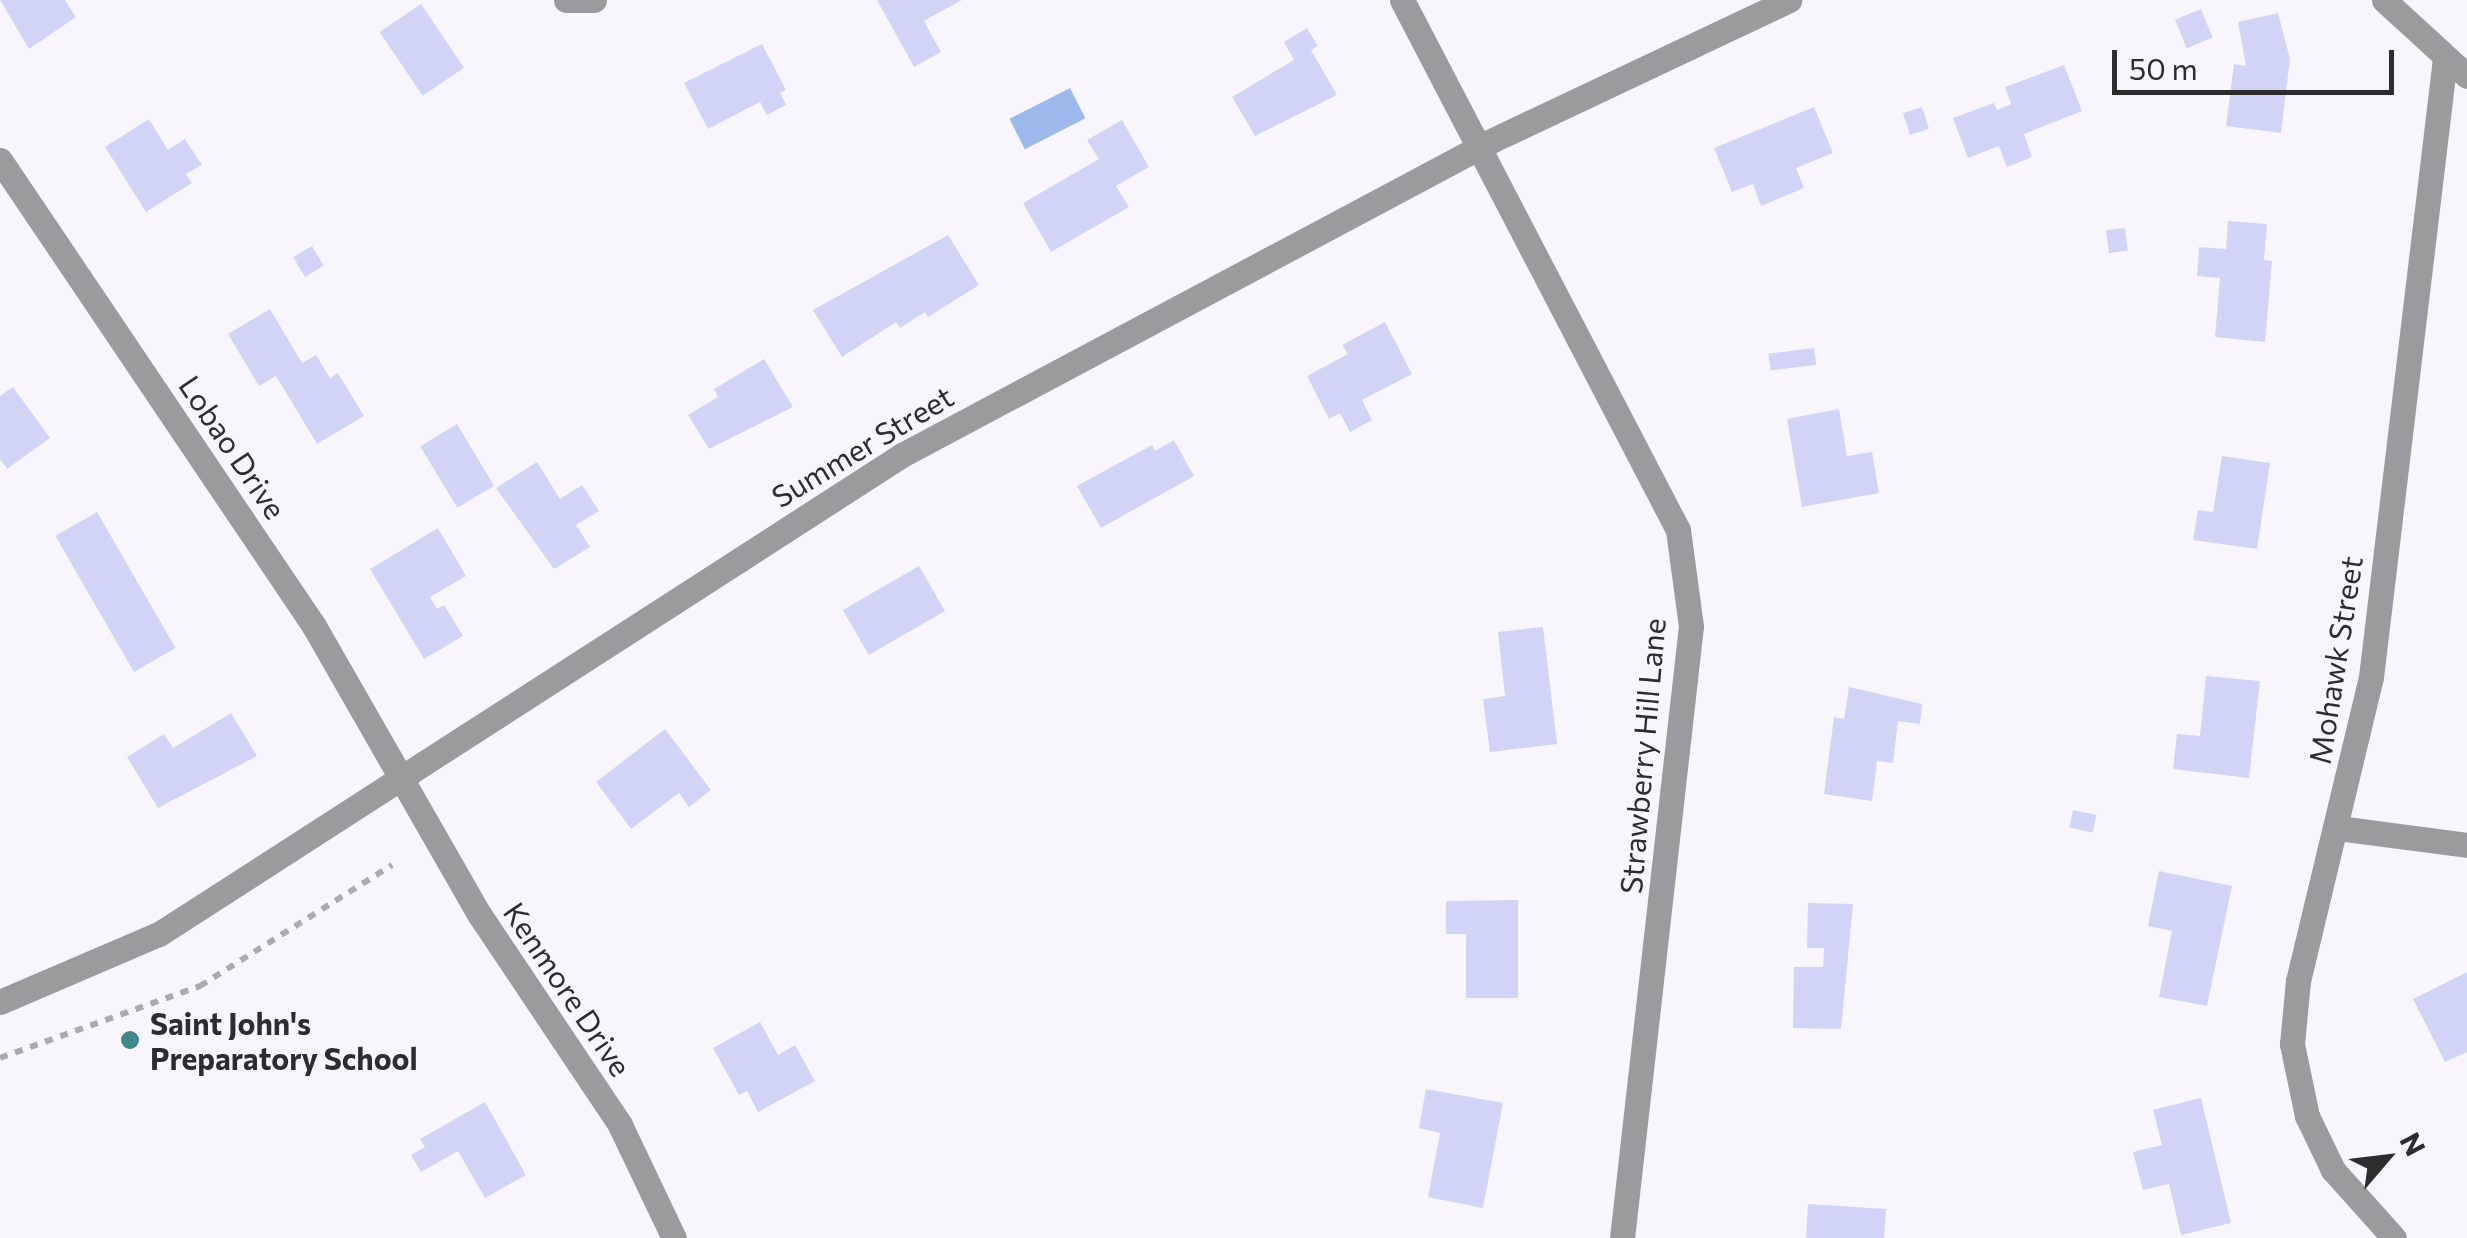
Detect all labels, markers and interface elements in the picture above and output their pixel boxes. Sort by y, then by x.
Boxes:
scale bar [2117,30,2400,92]
text: 50 m [2129,49,2198,86]
street label: Lobao Drive [172,369,294,525]
street label: Summer Street [765,378,959,514]
street label: Mohawk Street [2301,554,2369,766]
street label: Strawberry Hill Lane [1612,617,1672,895]
street label: Kenmore Drive [497,895,639,1083]
place label: Saint John's Preparatory School [150,1005,418,1076]
marker: Saint John's Preparatory School [119,1029,141,1051]
north arrow [2337,1108,2437,1208]
text: N [2394,1127,2433,1161]

